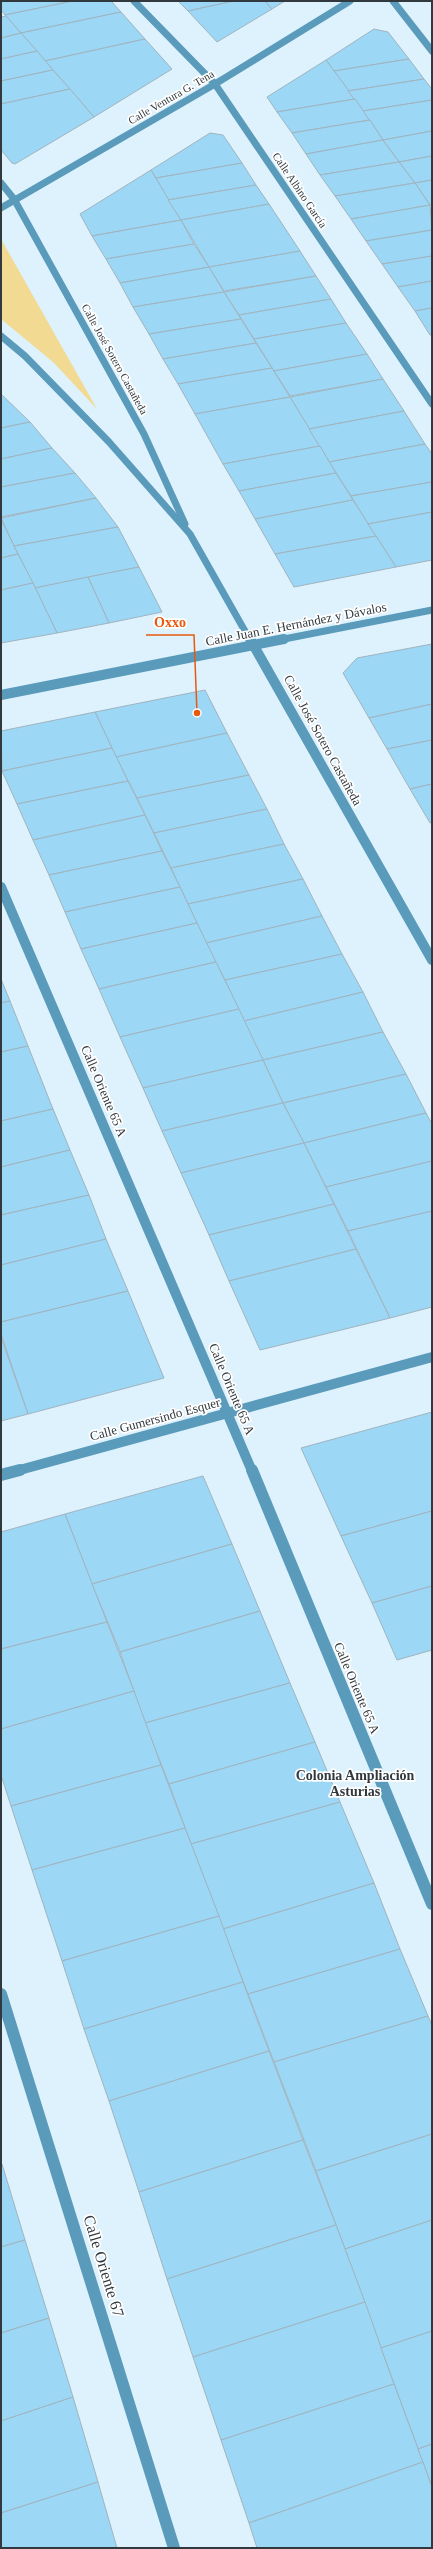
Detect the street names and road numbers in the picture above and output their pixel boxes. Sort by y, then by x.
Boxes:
street label: Calle Ventura G. Tena [126,67,216,126]
street label: Calle Albino García [270,150,330,230]
street label: Calle José Sotero Castañeda [80,302,150,416]
street label: Calle Juan E. Hernández y Dávalos [204,599,388,649]
street label: Calle José Sotero Castañeda [281,672,365,808]
street label: Calle Oriente 65 A [78,1043,130,1140]
street label: Calle Oriente 65 A [206,1341,258,1438]
street label: Calle Gumersindo Esquer [88,1394,222,1444]
street label: Calle Oriente 65 A [331,1640,383,1737]
street label: Calle Oriente 67 [80,2213,128,2319]

